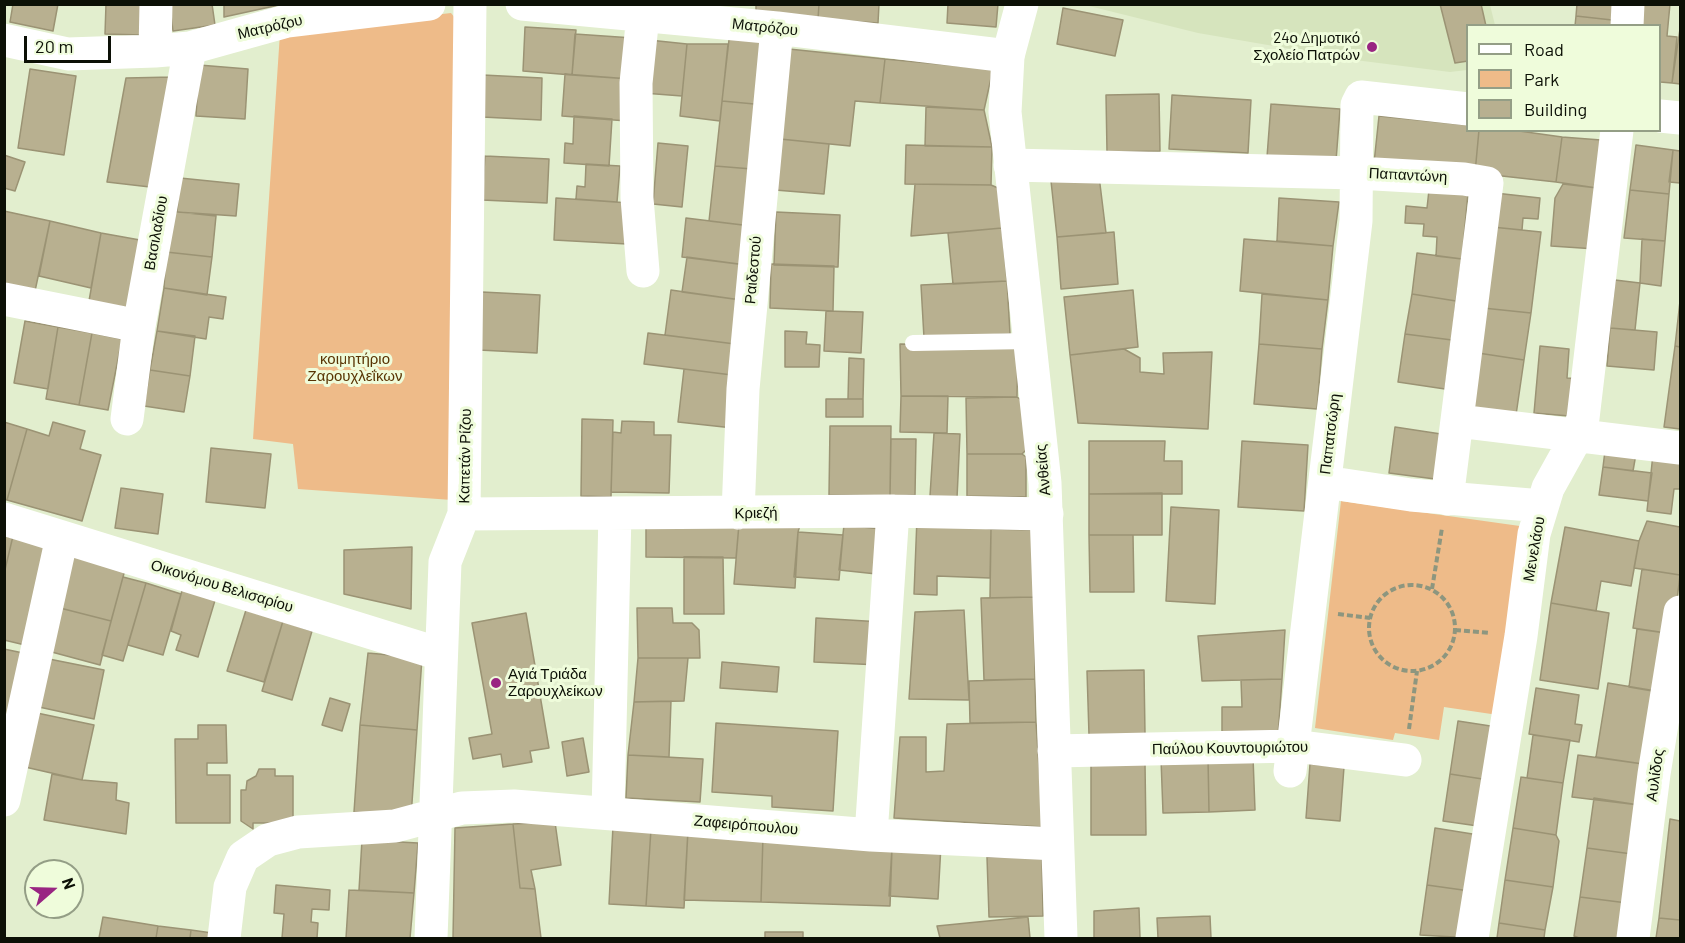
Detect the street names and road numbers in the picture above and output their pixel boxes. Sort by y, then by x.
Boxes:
street label: Ματρόζου [236,11,304,43]
street label: Ματρόζου [731,15,799,39]
street label: Παπαντώνη [1368,164,1448,186]
street label: Βασιλαδίου [141,194,171,272]
street label: Ραιδεστού [741,235,765,305]
street label: Παπατσώρη [1316,392,1344,476]
street label: Καπετάν Ρίζου [455,408,475,504]
street label: Ανθείας [1032,444,1054,496]
street label: Κριεζή [734,504,778,522]
street label: Μενελάου [1519,515,1549,583]
street label: Οικονόμου Βελισαρίου [149,556,295,616]
street label: Παύλου Κουντουριώτου [1152,738,1308,758]
street label: Αυλίδος [1642,748,1668,802]
street label: Ζαφειρόπουλου [693,811,799,839]

